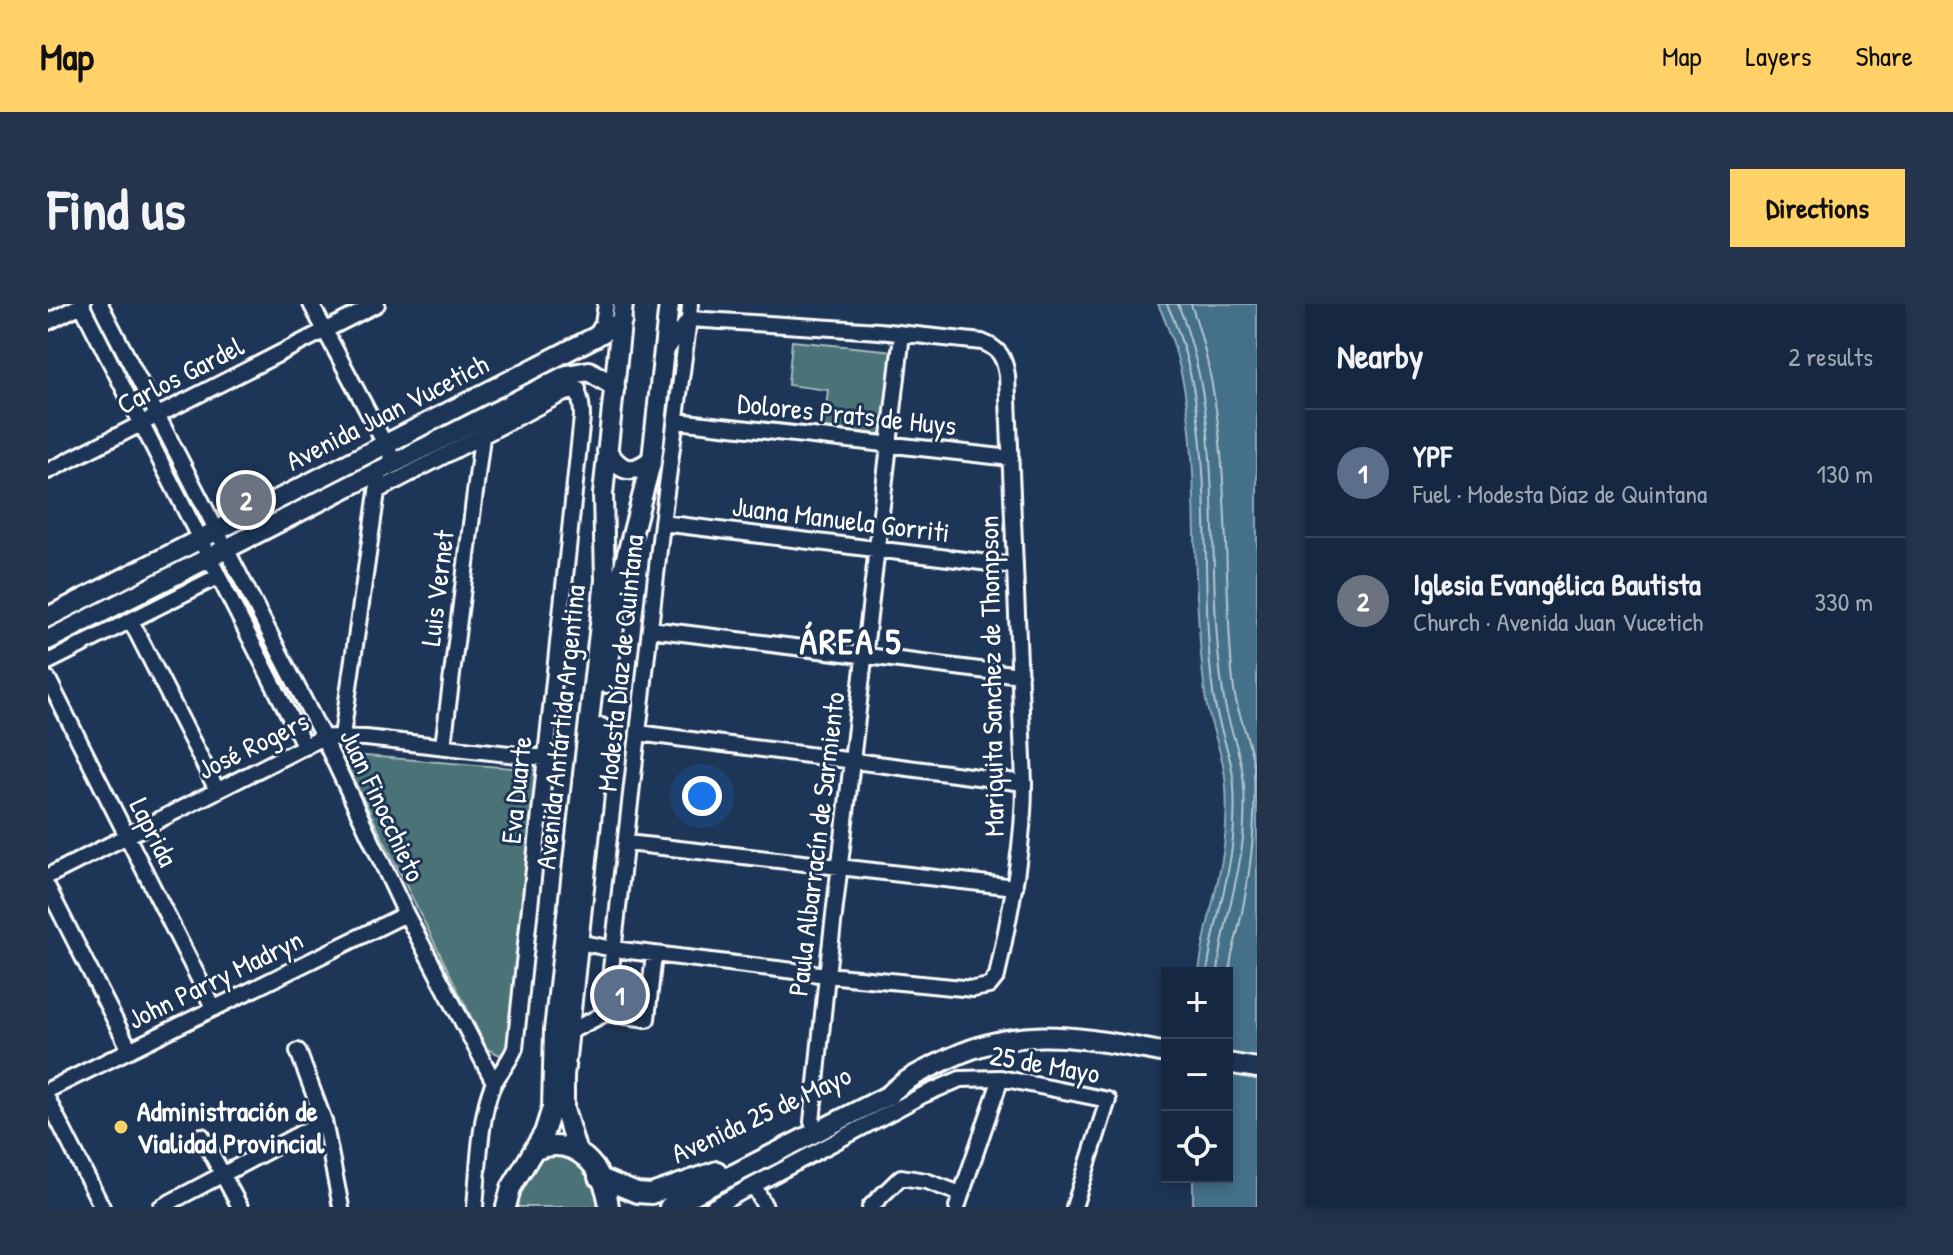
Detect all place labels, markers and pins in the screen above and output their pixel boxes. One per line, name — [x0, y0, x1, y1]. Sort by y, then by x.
pin: 2 — [220, 470, 272, 530]
pin: 1 — [594, 965, 646, 1025]
place label: Administración de Vialidad Provincial — [137, 1092, 325, 1162]
marker: Administración de Vialidad Provincial — [112, 1118, 130, 1136]

